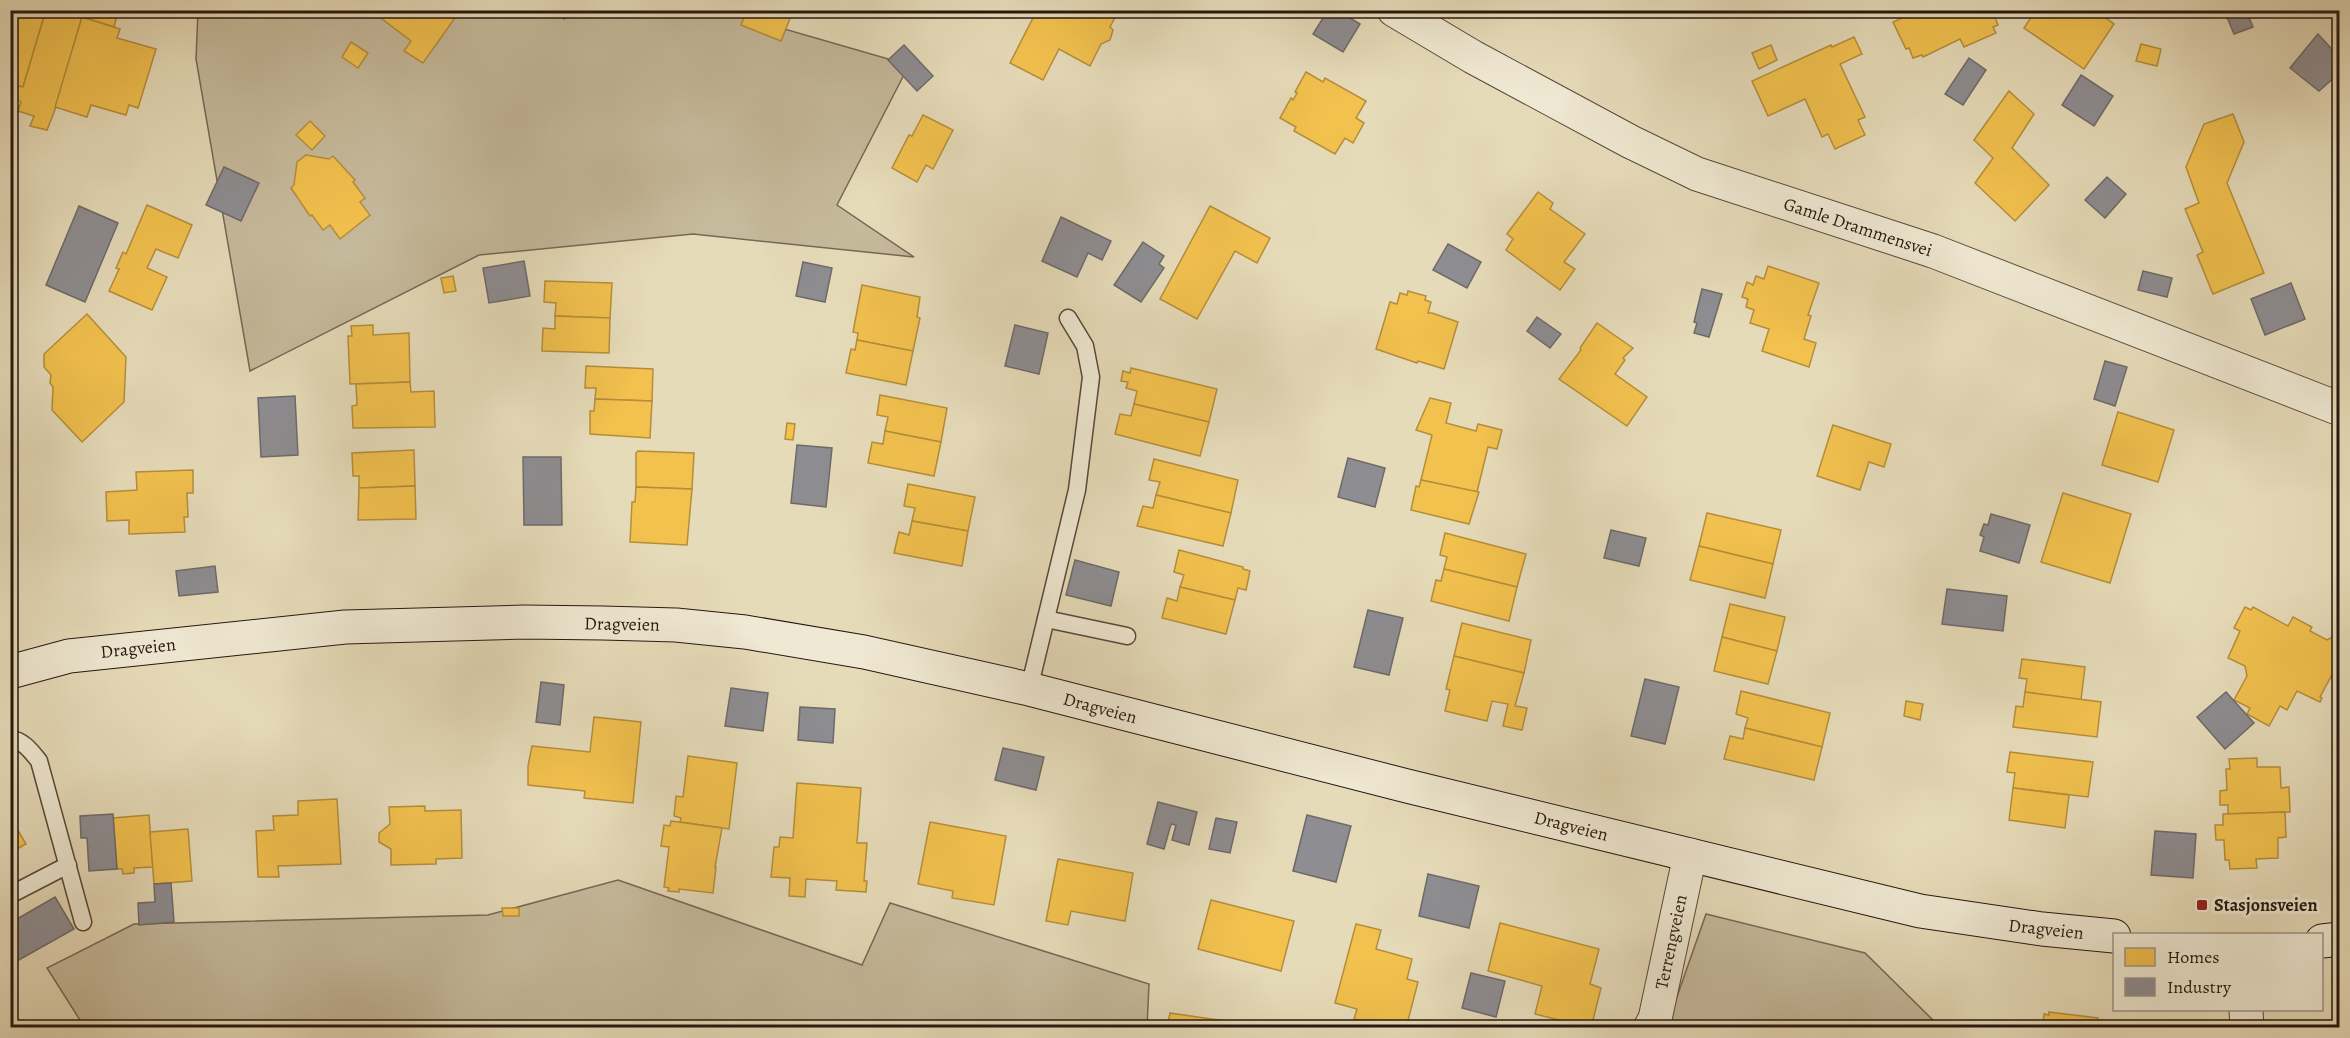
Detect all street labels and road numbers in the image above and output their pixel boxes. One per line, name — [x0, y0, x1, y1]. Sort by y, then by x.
street label: Gamle Drammensvei — [1781, 192, 1935, 262]
street label: Dragveien — [584, 611, 660, 637]
street label: Dragveien — [99, 632, 177, 664]
street label: Dragveien — [1060, 687, 1140, 729]
street label: Dragveien — [1531, 805, 1611, 847]
street label: Terrengveien — [1649, 892, 1693, 992]
street label: Dragveien — [2007, 913, 2085, 945]

